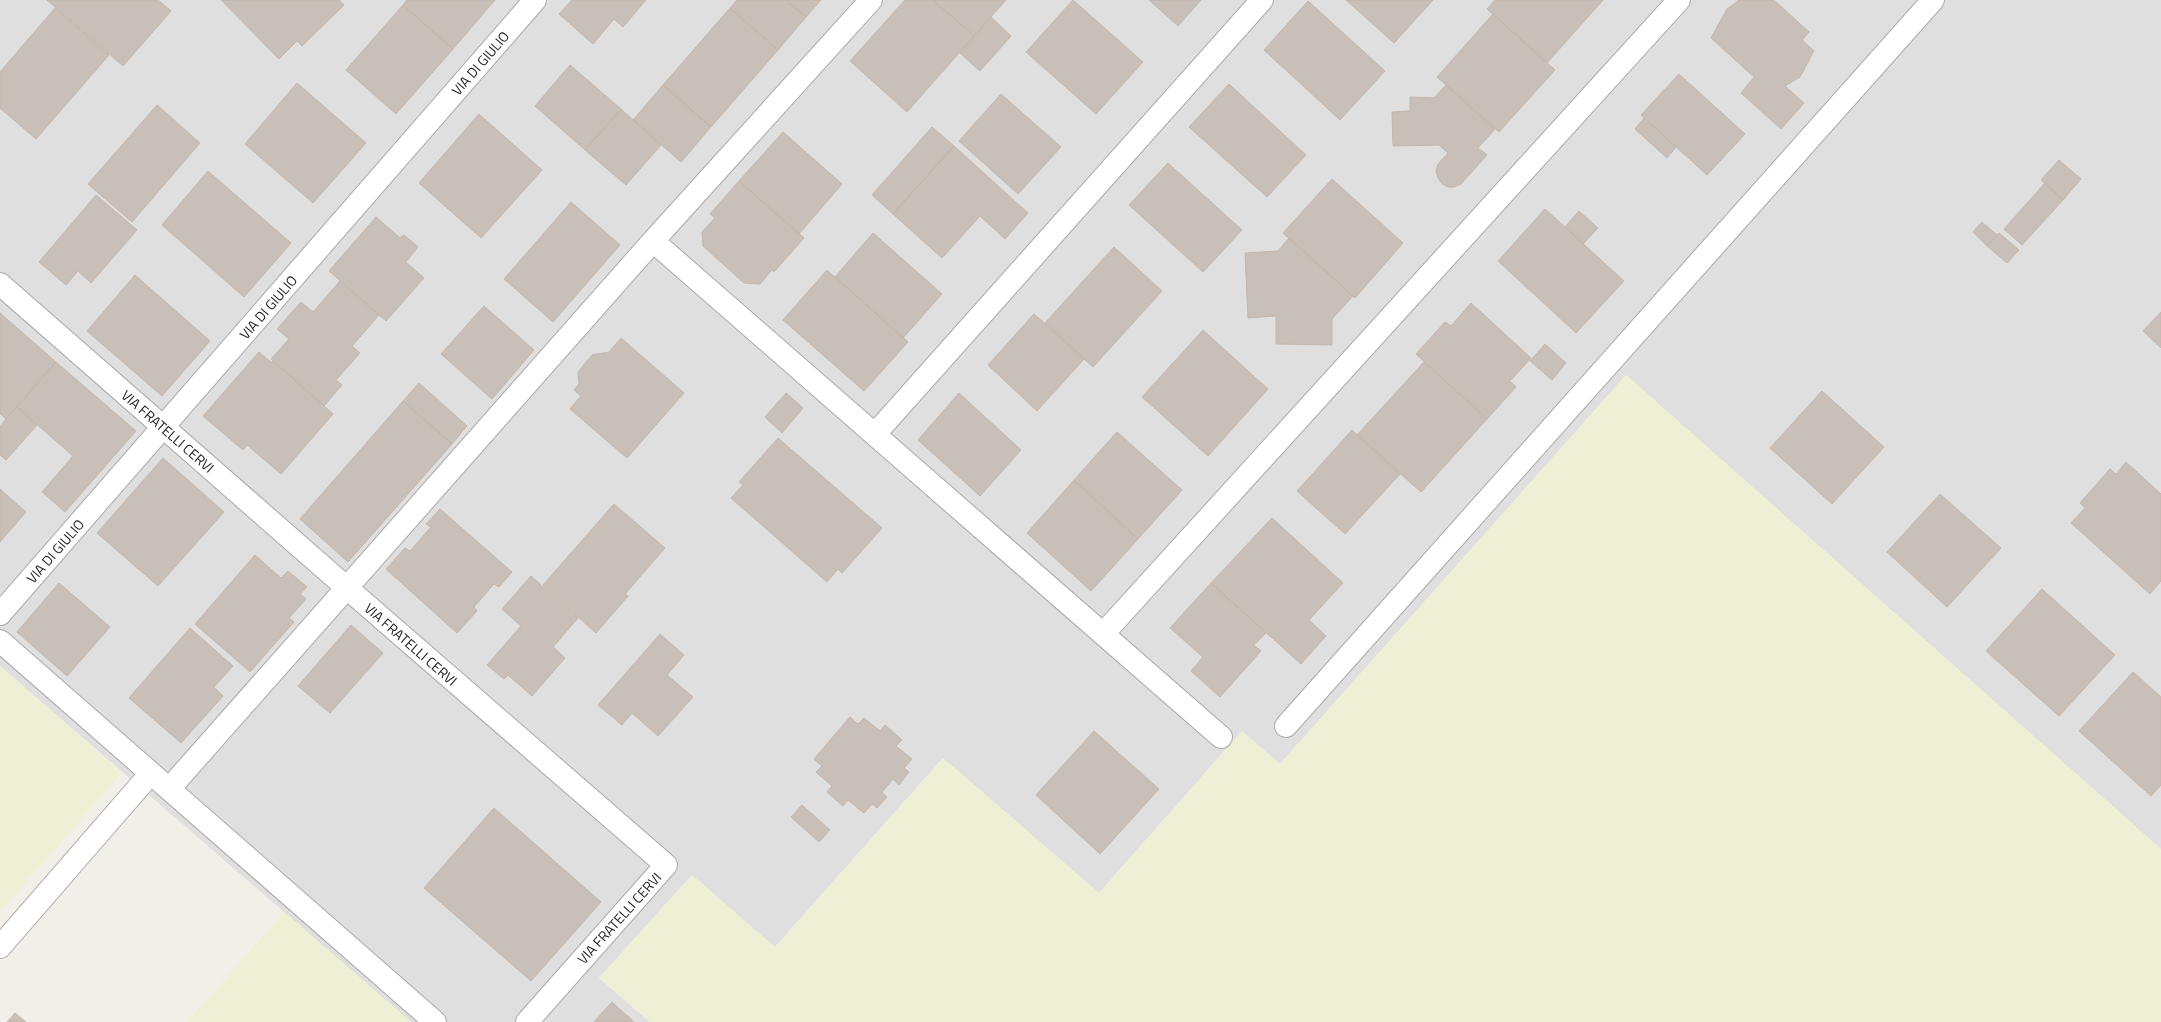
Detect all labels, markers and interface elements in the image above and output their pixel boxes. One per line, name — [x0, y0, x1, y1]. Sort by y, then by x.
street label: VIA DI GIULIO — [446, 26, 514, 100]
street label: VIA DI GIULIO — [234, 270, 302, 344]
street label: VIA FRATELLI CERVI — [117, 385, 219, 477]
street label: VIA DI GIULIO — [21, 514, 89, 588]
street label: VIA FRATELLI CERVI — [360, 598, 462, 690]
street label: VIA FRATELLI CERVI — [572, 867, 666, 969]

